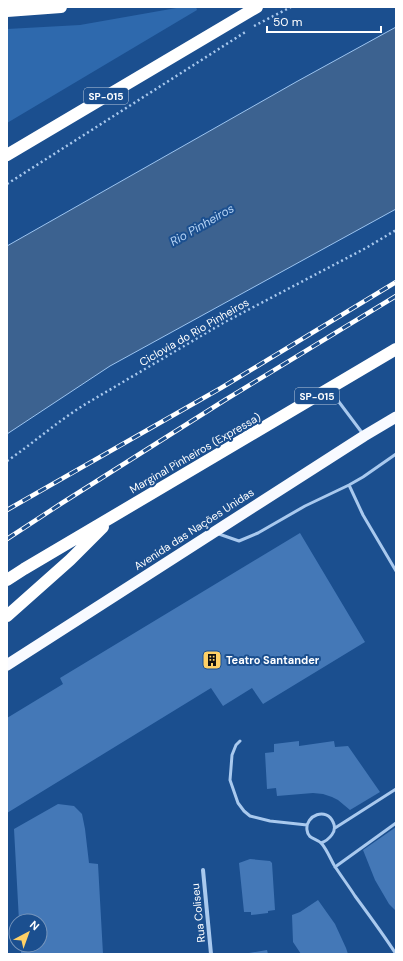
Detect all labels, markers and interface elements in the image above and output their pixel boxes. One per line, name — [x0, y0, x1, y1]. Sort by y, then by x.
scale bar — [267, 8, 381, 34]
text: 50 m — [273, 14, 302, 30]
road number: SP-015 — [84, 88, 128, 104]
water label: Rio Pinheiros — [167, 200, 237, 250]
street label: Ciclovia do Rio Pinheiros — [137, 295, 251, 369]
road number: SP-015 — [295, 388, 339, 404]
street label: Marginal Pinheiros (Expressa) — [127, 410, 263, 496]
street label: Avenida das Nações Unidas — [131, 485, 257, 573]
building icon: Teatro Santander — [201, 649, 223, 671]
place label: Teatro Santander — [226, 653, 320, 667]
street label: Rua Coliseu — [188, 883, 208, 943]
north arrow — [8, 913, 48, 953]
text: N — [27, 918, 42, 933]

